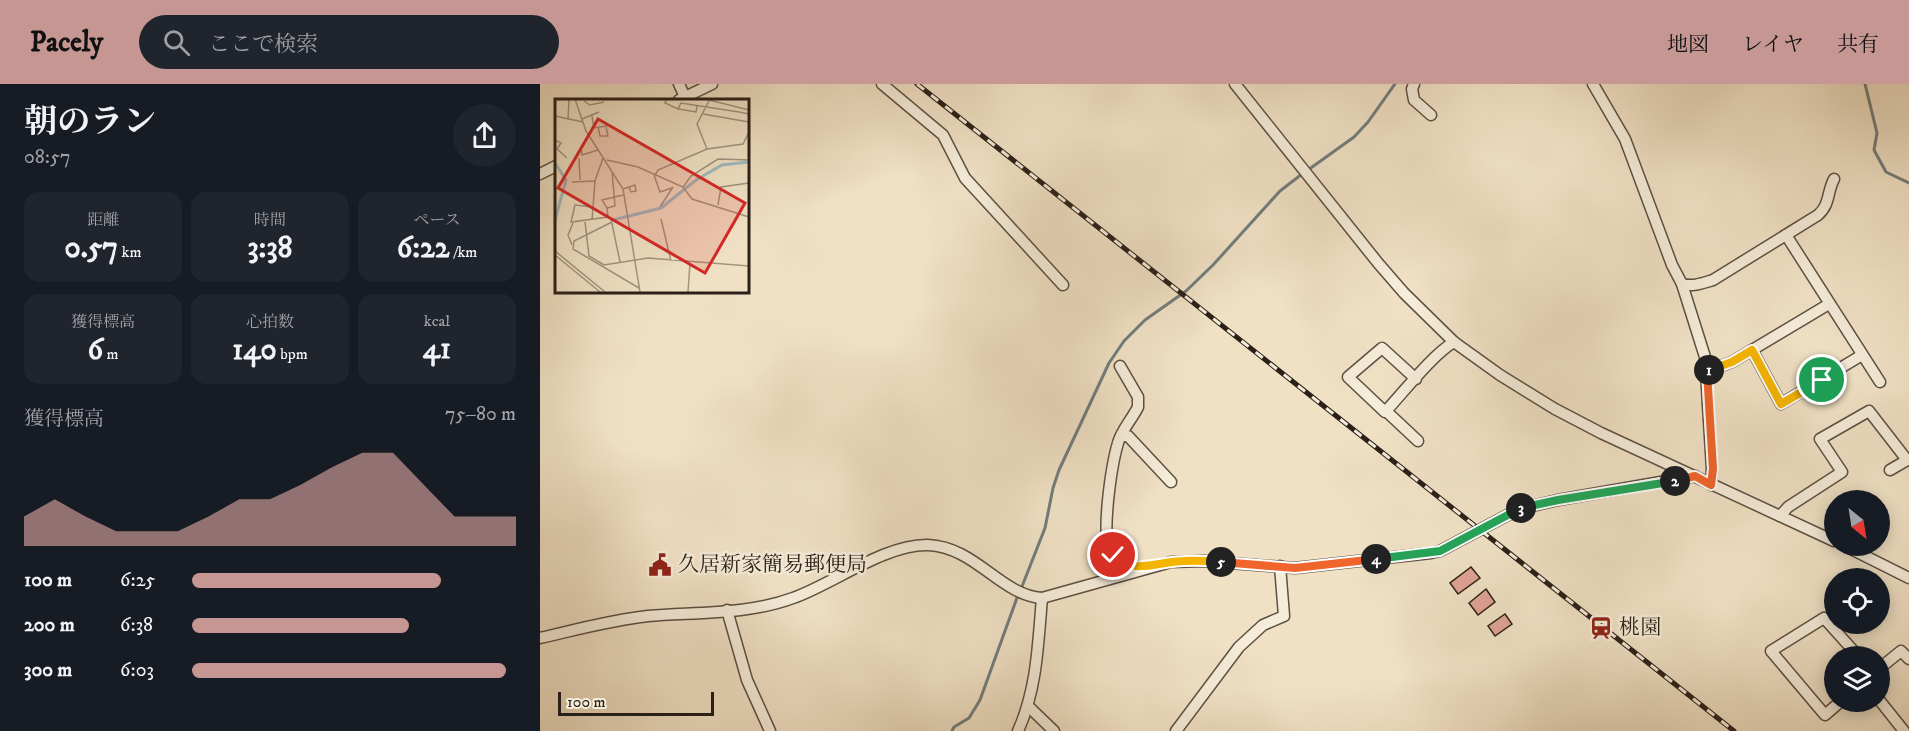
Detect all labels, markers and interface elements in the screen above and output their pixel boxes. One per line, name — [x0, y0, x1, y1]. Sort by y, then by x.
search box — [139, 15, 559, 69]
text: Pacely — [30, 25, 103, 60]
icon: search — [160, 26, 193, 59]
text: ここで検索 — [208, 31, 318, 58]
text: 地図 — [1667, 32, 1709, 58]
text: レイヤ — [1742, 32, 1804, 58]
text: 共有 — [1837, 32, 1879, 58]
inset map — [555, 99, 748, 292]
text: 朝のラン — [24, 102, 156, 143]
button: share — [453, 104, 516, 167]
text: 08:57 — [24, 145, 70, 170]
text: 距離 — [87, 210, 119, 230]
text: 時間 — [254, 210, 286, 230]
text: ペース — [413, 210, 461, 230]
text: 0.57 — [64, 230, 118, 267]
text: 3:38 — [247, 230, 293, 267]
text: 6:22 — [397, 230, 450, 267]
text: km — [118, 242, 142, 262]
text: /km — [450, 242, 477, 262]
text: kcal — [424, 311, 450, 331]
text: 獲得標高 — [71, 312, 135, 332]
text: 心拍数 — [246, 312, 294, 332]
text: 41 — [423, 331, 451, 368]
text: 6 — [87, 332, 103, 369]
text: 140 — [232, 332, 277, 369]
text: m — [103, 344, 119, 364]
text: bpm — [277, 344, 308, 364]
pin — [1796, 354, 1847, 405]
pin: 1 — [1694, 355, 1724, 385]
text: 1 — [1706, 360, 1712, 380]
icon: arrive — [1805, 363, 1838, 396]
text: 75–80 m — [445, 402, 516, 427]
text: 獲得標高 — [24, 407, 104, 432]
pin: 2 — [1660, 466, 1690, 496]
text: 2 — [1671, 471, 1679, 491]
north arrow — [1824, 490, 1890, 556]
map controls — [1824, 490, 1890, 712]
pin: 3 — [1506, 493, 1536, 523]
text: 3 — [1518, 498, 1524, 518]
pin — [1087, 529, 1138, 580]
icon: check — [1096, 538, 1129, 571]
pin: 4 — [1361, 544, 1391, 574]
pin: 5 — [1206, 547, 1236, 577]
text: 4 — [1371, 549, 1381, 569]
public building icon: 久居新家簡易郵便局 — [647, 552, 673, 578]
place label: 久居新家簡易郵便局 — [678, 552, 867, 578]
text: 5 — [1217, 552, 1225, 572]
text: 100 m — [24, 568, 72, 593]
text: 6:25 — [120, 568, 155, 593]
button: locate — [1824, 568, 1890, 634]
text: 200 m — [24, 613, 75, 638]
text: 6:38 — [120, 613, 153, 638]
station icon: 桃園 — [1588, 615, 1614, 641]
place label: 桃園 — [1619, 615, 1661, 641]
button: layers — [1824, 646, 1890, 712]
text: 300 m — [24, 658, 72, 683]
text: 6:03 — [120, 658, 154, 683]
scale bar — [558, 689, 714, 716]
text: 100 m — [567, 692, 606, 712]

